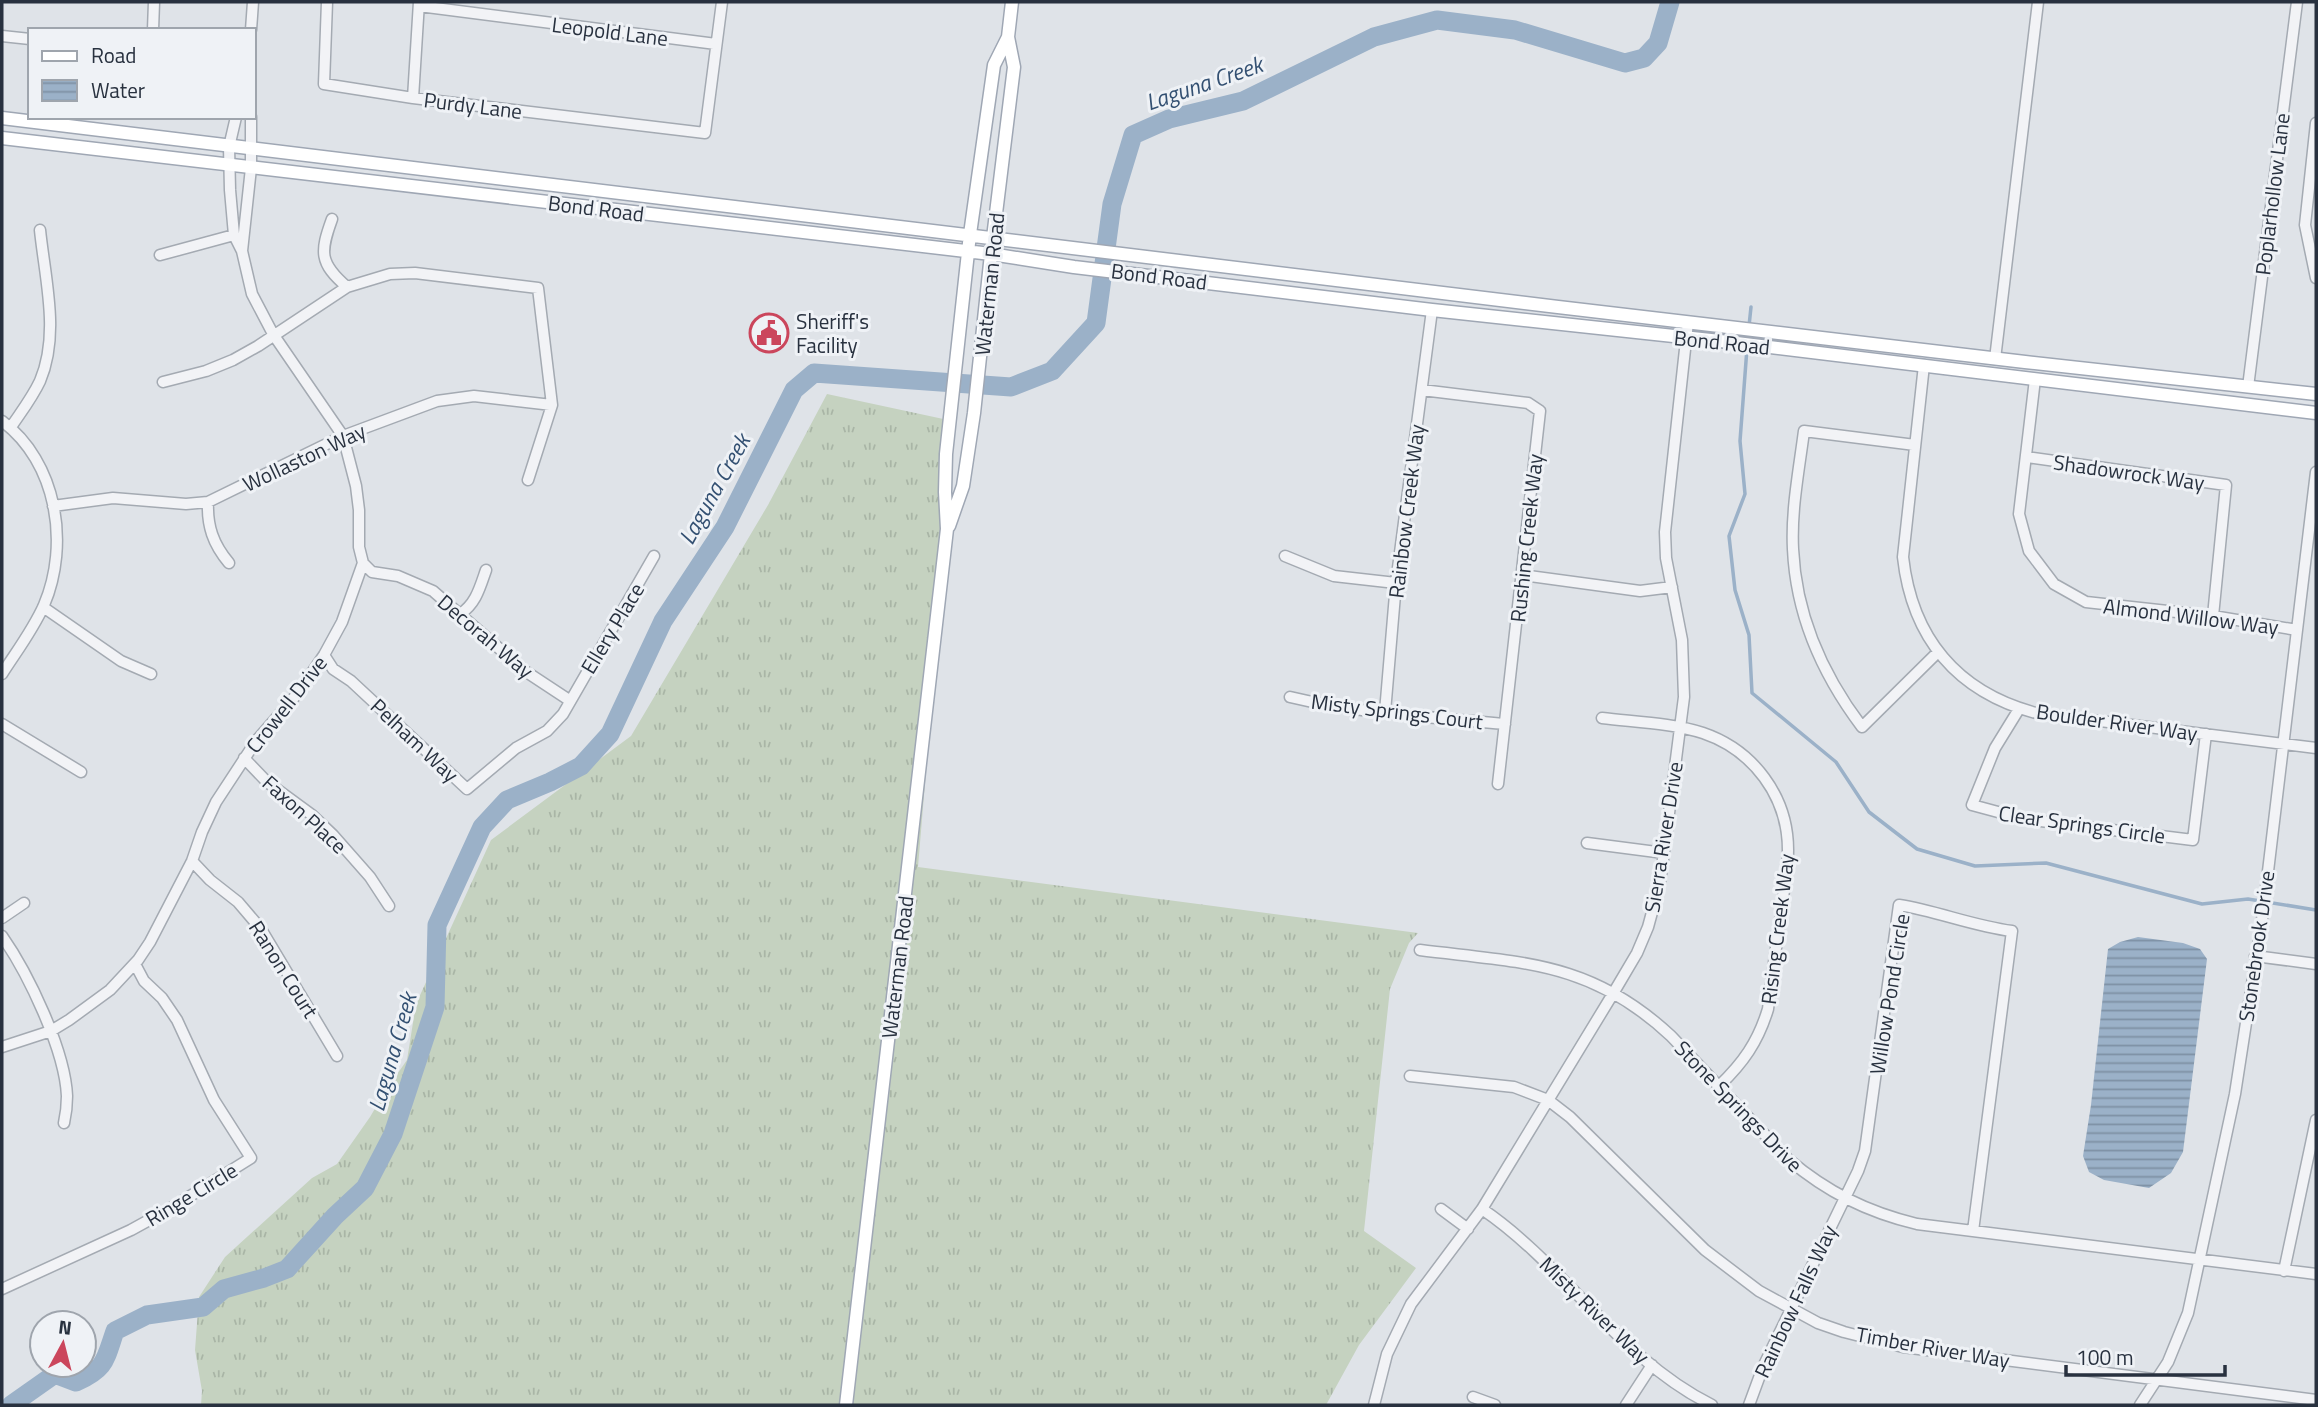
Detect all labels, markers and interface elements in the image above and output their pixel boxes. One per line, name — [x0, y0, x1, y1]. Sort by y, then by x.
street label: Leopold Lane — [550, 8, 670, 54]
legend — [28, 28, 256, 119]
text: Road — [91, 39, 136, 71]
water label: Laguna Creek — [1141, 46, 1270, 119]
text: Water — [91, 74, 145, 106]
street label: Purdy Lane — [422, 83, 524, 127]
street label: Poplarhollow Lane — [2246, 111, 2298, 277]
street label: Bond Road — [546, 186, 646, 230]
street label: Waterman Road — [966, 211, 1012, 357]
street label: Bond Road — [1109, 254, 1209, 298]
place label: Sheriff's Facility — [796, 305, 869, 361]
public building icon: Sheriff's Facility — [748, 312, 790, 354]
street label: Bond Road — [1672, 321, 1772, 363]
street label: Wollaston Way — [237, 415, 371, 499]
street label: Rainbow Creek Way — [1379, 422, 1433, 600]
water label: Laguna Creek — [669, 425, 760, 551]
street label: Shadowrock Way — [2051, 446, 2207, 498]
street label: Rushing Creek Way — [1501, 452, 1551, 624]
street label: Ellery Place — [572, 576, 652, 680]
street label: Decorah Way — [431, 586, 541, 686]
street label: Almond Willow Way — [2102, 589, 2280, 643]
street label: Crowell Drive — [238, 648, 334, 760]
street label: Misty Springs Court — [1309, 685, 1485, 737]
street label: Pelham Way — [364, 691, 466, 789]
street label: Boulder River Way — [2034, 695, 2200, 749]
street label: Sierra River Drive — [1635, 759, 1691, 915]
street label: Faxon Place — [255, 767, 355, 861]
street label: Clear Springs Circle — [1997, 796, 2167, 852]
street label: Rising Creek Way — [1752, 852, 1802, 1006]
street label: Stonebrook Drive — [2230, 868, 2282, 1024]
street label: Waterman Road — [872, 894, 922, 1040]
street label: Willow Pond Circle — [1860, 911, 1918, 1077]
street label: Ranon Court — [241, 914, 327, 1025]
water label: Laguna Creek — [358, 986, 426, 1115]
street label: Stone Springs Drive — [1667, 1033, 1811, 1179]
street label: Ringe Circle — [139, 1154, 243, 1234]
street label: Rainbow Falls Way — [1745, 1219, 1845, 1383]
street label: Misty River Way — [1532, 1249, 1658, 1371]
north arrow — [28, 1309, 98, 1379]
text: N — [57, 1311, 73, 1342]
street label: Timber River Way — [1854, 1318, 2012, 1376]
scale bar — [2066, 1334, 2225, 1378]
text: 100 m — [2076, 1341, 2133, 1373]

